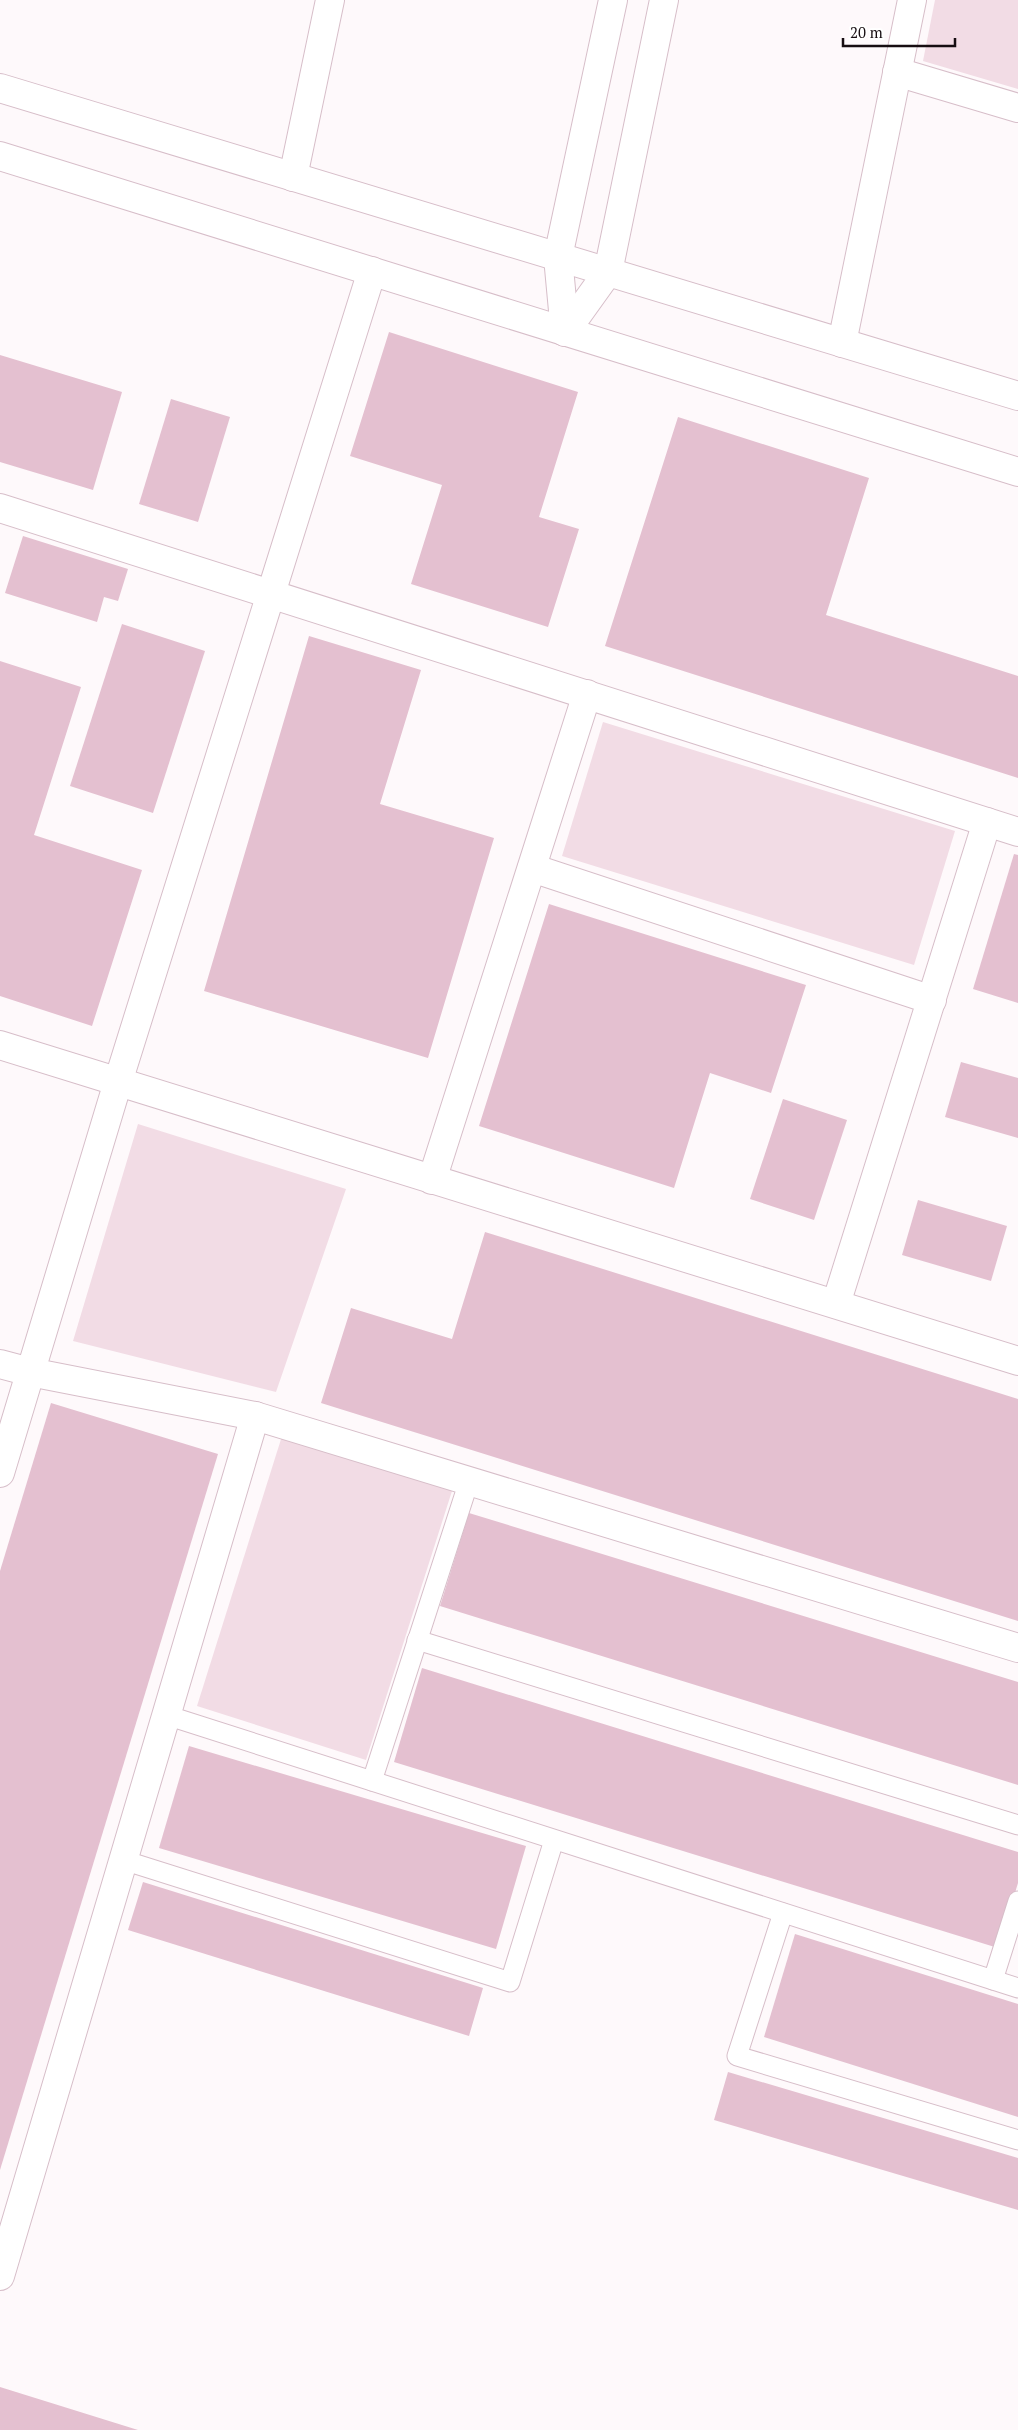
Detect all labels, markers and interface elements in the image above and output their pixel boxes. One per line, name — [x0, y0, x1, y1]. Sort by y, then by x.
scale bar — [843, 15, 956, 47]
text: 20 m — [850, 22, 883, 42]

